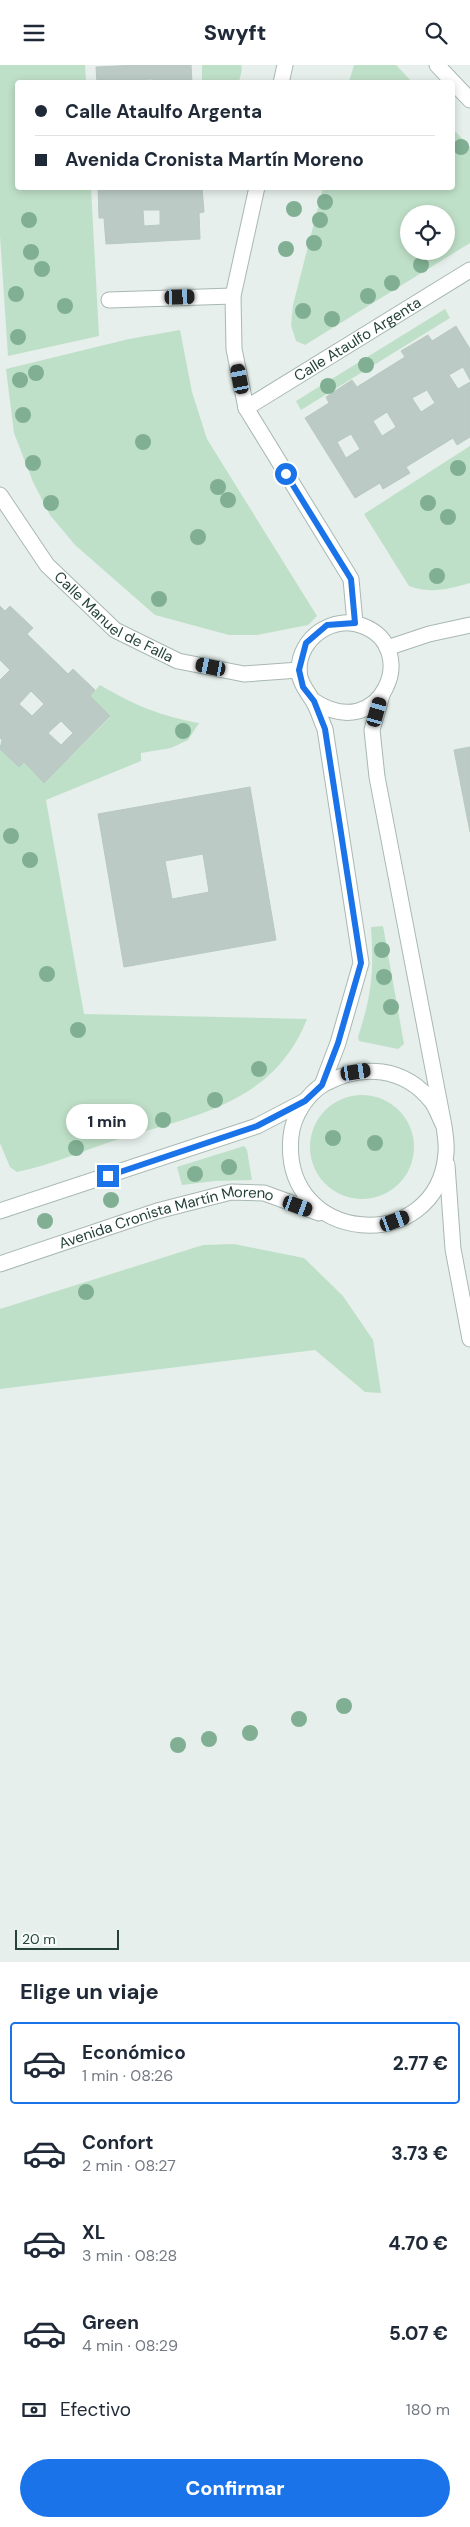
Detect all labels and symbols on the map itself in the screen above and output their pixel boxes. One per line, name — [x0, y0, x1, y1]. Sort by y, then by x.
car — [164, 289, 195, 305]
street label: Calle Ataulfo Argenta — [290, 293, 425, 386]
car — [229, 363, 250, 395]
route start — [275, 463, 297, 485]
street label: Calle Manuel de Falla — [50, 567, 177, 667]
car — [194, 657, 227, 677]
car — [365, 696, 388, 728]
car — [340, 1062, 371, 1082]
callout: 1 min — [67, 1103, 149, 1139]
route end — [97, 1165, 119, 1187]
street label: Avenida Cronista Martín Moreno — [56, 1182, 277, 1253]
car — [281, 1194, 314, 1218]
car — [378, 1209, 411, 1233]
scale bar — [15, 1927, 119, 1950]

